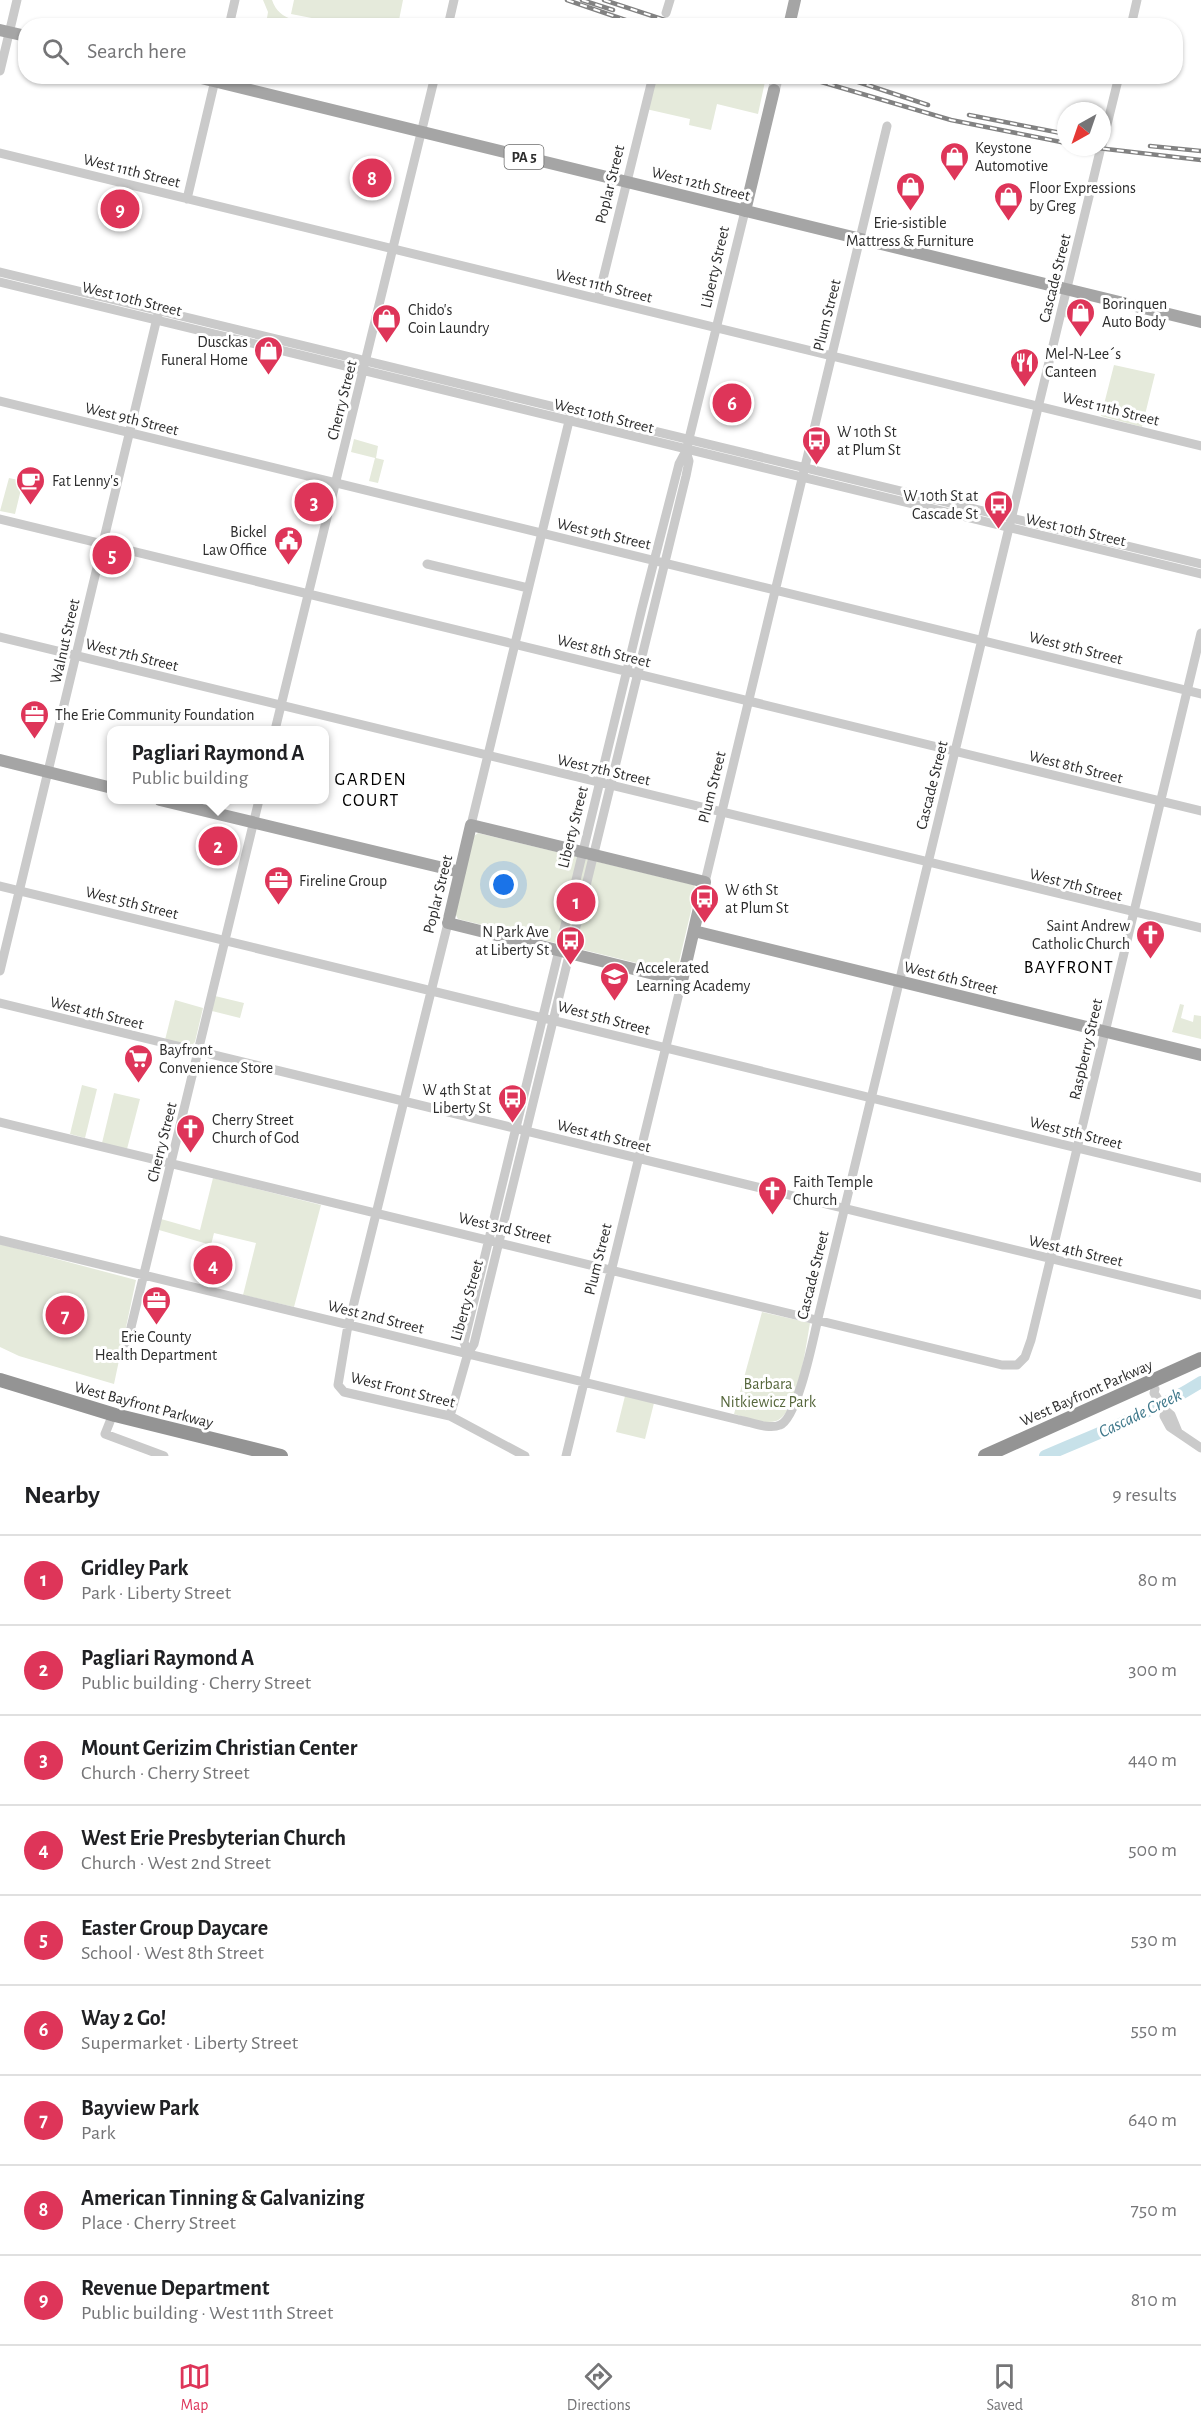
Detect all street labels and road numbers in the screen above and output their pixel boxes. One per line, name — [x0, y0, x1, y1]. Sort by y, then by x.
street label: Poplar Street — [592, 143, 627, 225]
road number: PA 5 — [504, 145, 544, 169]
street label: West 11th Street — [82, 151, 182, 191]
street label: West 12th Street — [650, 164, 752, 204]
street label: Liberty Street — [698, 225, 733, 310]
street label: Cascade Street — [1036, 232, 1074, 324]
street label: West 11th Street — [554, 266, 654, 306]
street label: Plum Street — [810, 278, 844, 353]
street label: West 10th Street — [80, 279, 183, 319]
street label: Cherry Street — [324, 359, 361, 442]
street label: West 11th Street — [1061, 389, 1161, 429]
street label: West 10th Street — [552, 396, 655, 436]
street label: West 9th Street — [83, 400, 180, 438]
street label: West 10th Street — [1024, 511, 1127, 549]
street label: West 9th Street — [555, 515, 652, 553]
street label: Walnut Street — [47, 597, 83, 685]
street label: West 9th Street — [1027, 629, 1124, 667]
street label: West 8th Street — [555, 632, 652, 670]
street label: West 7th Street — [84, 636, 180, 674]
street label: Cascade Street — [913, 739, 951, 831]
street label: West 8th Street — [1027, 748, 1124, 786]
street label: Plum Street — [695, 750, 729, 825]
street label: West 7th Street — [556, 751, 652, 788]
street label: Liberty Street — [555, 785, 592, 870]
street label: Poplar Street — [420, 853, 455, 935]
street label: West 7th Street — [1028, 866, 1124, 904]
street label: West 5th Street — [84, 884, 180, 922]
street label: West 6th Street — [902, 959, 999, 997]
street label: West 4th Street — [48, 994, 145, 1032]
street label: Raspberry Street — [1067, 997, 1106, 1102]
street label: West 5th Street — [556, 998, 652, 1038]
street label: Cherry Street — [144, 1101, 181, 1184]
street label: West 5th Street — [1028, 1114, 1124, 1152]
street label: West 4th Street — [555, 1117, 652, 1155]
street label: West 3rd Street — [457, 1209, 553, 1246]
street label: Plum Street — [581, 1222, 615, 1297]
street label: Cascade Street — [794, 1229, 832, 1321]
street label: West 4th Street — [1027, 1232, 1124, 1270]
street label: Liberty Street — [448, 1258, 487, 1343]
street label: West 2nd Street — [326, 1297, 426, 1337]
street label: West Bayfront Parkway — [1018, 1356, 1156, 1430]
street label: West Front Street — [349, 1369, 457, 1411]
street label: West Bayfront Parkway — [72, 1379, 215, 1432]

